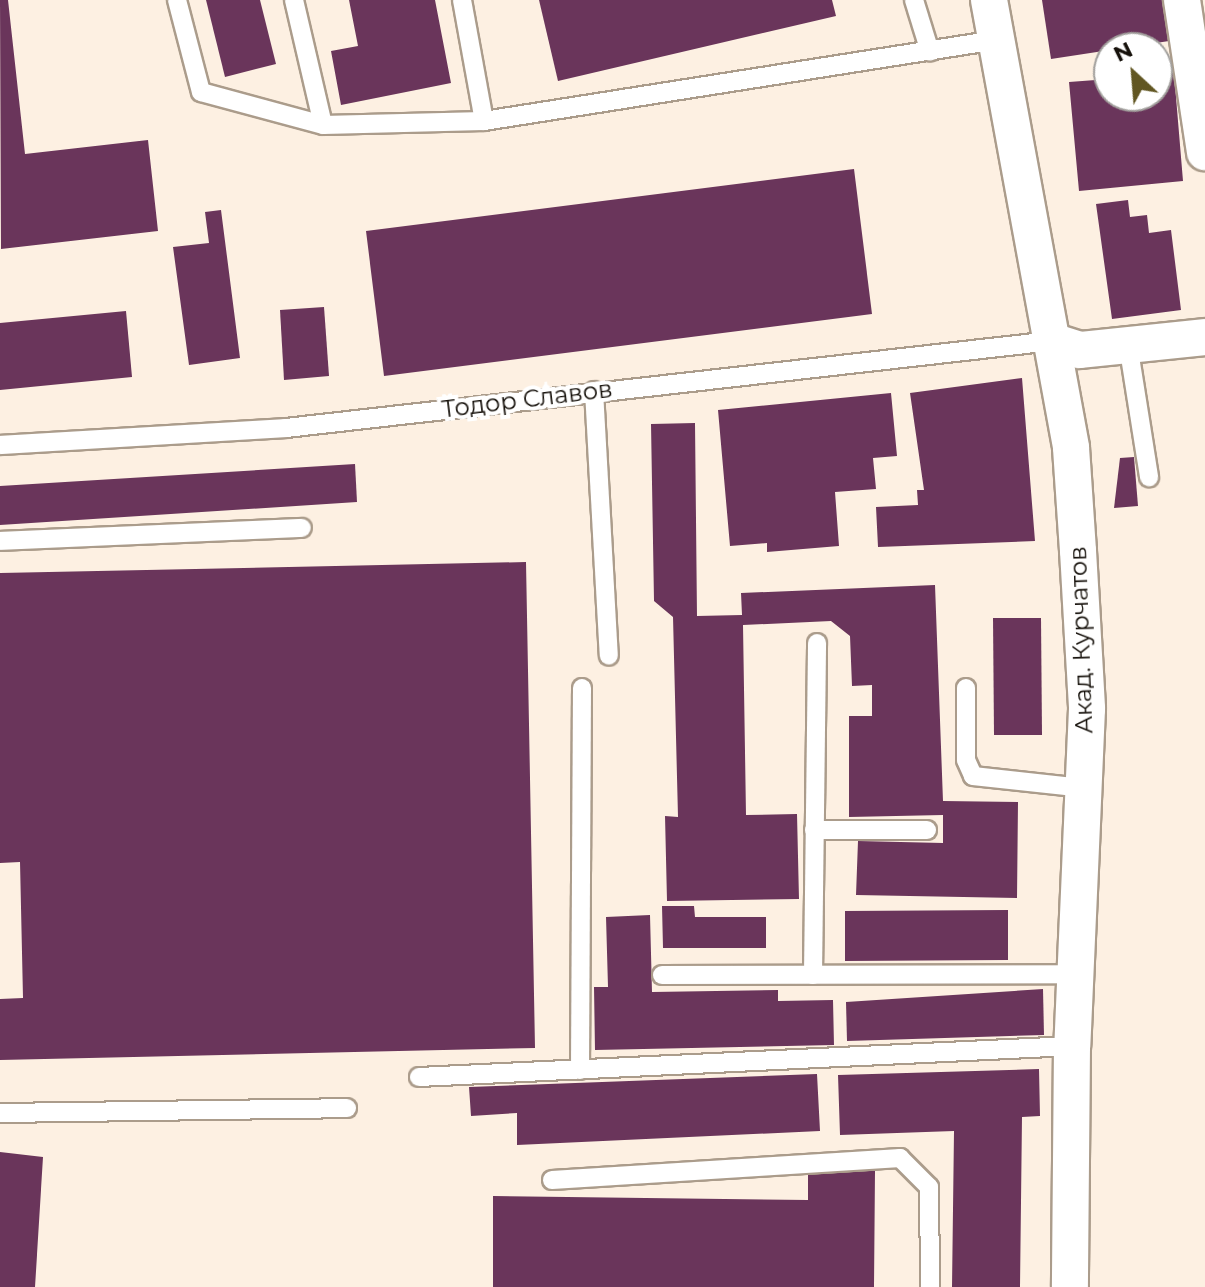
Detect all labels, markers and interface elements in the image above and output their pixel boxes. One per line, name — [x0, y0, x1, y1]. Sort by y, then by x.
north arrow — [1093, 32, 1173, 112]
text: N — [1109, 36, 1137, 68]
street label: Тодор Славов — [440, 374, 614, 424]
street label: Акад. Курчатов — [1063, 546, 1099, 734]

